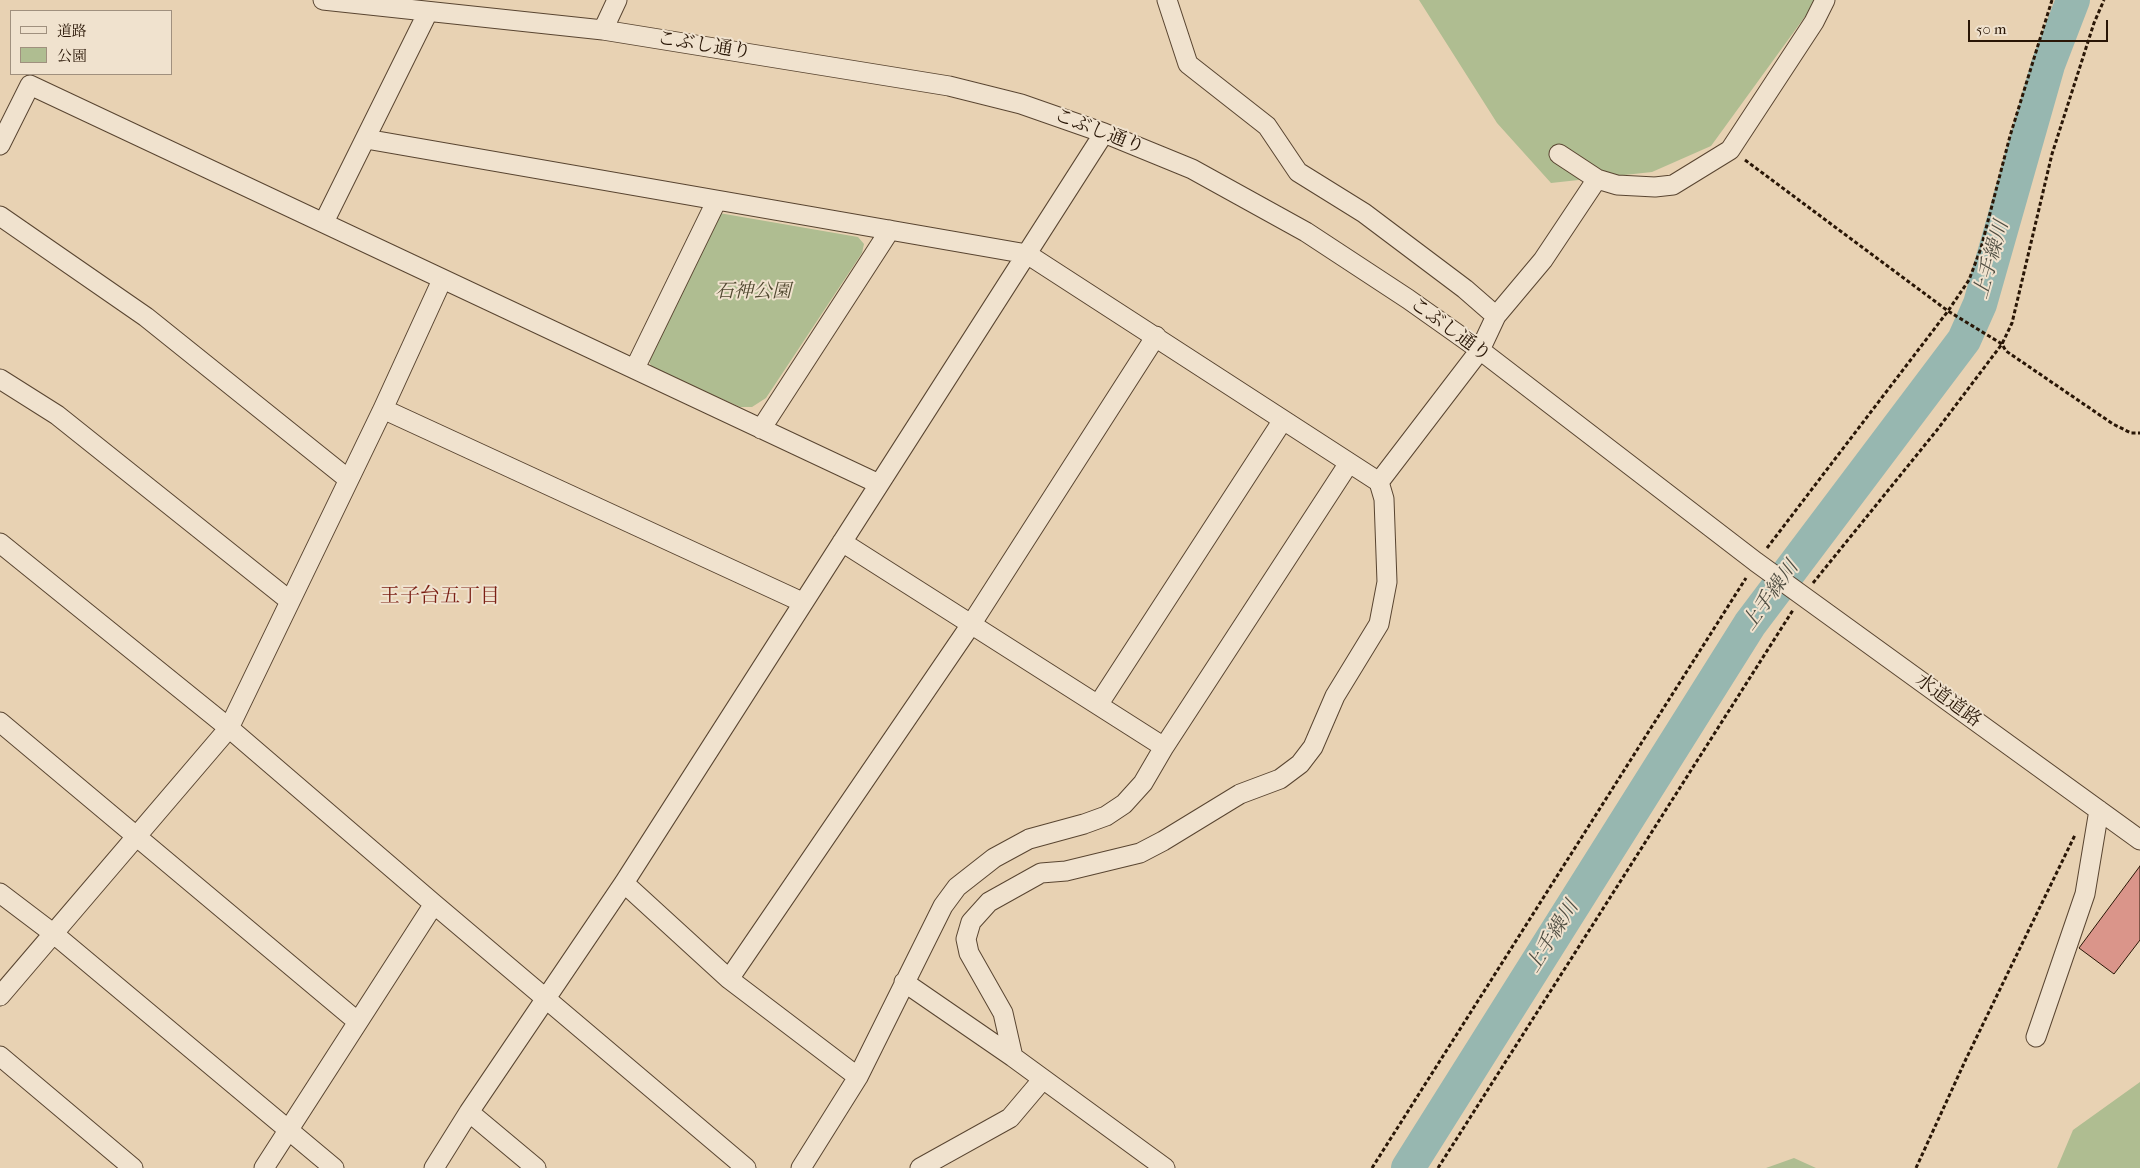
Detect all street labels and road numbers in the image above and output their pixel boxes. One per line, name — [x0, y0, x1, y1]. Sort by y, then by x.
street label: こぶし通り — [655, 27, 753, 65]
street label: こぶし通り — [1051, 104, 1147, 160]
street label: こぶし通り — [1405, 293, 1495, 367]
street label: 水道道路 — [1911, 669, 1985, 733]

